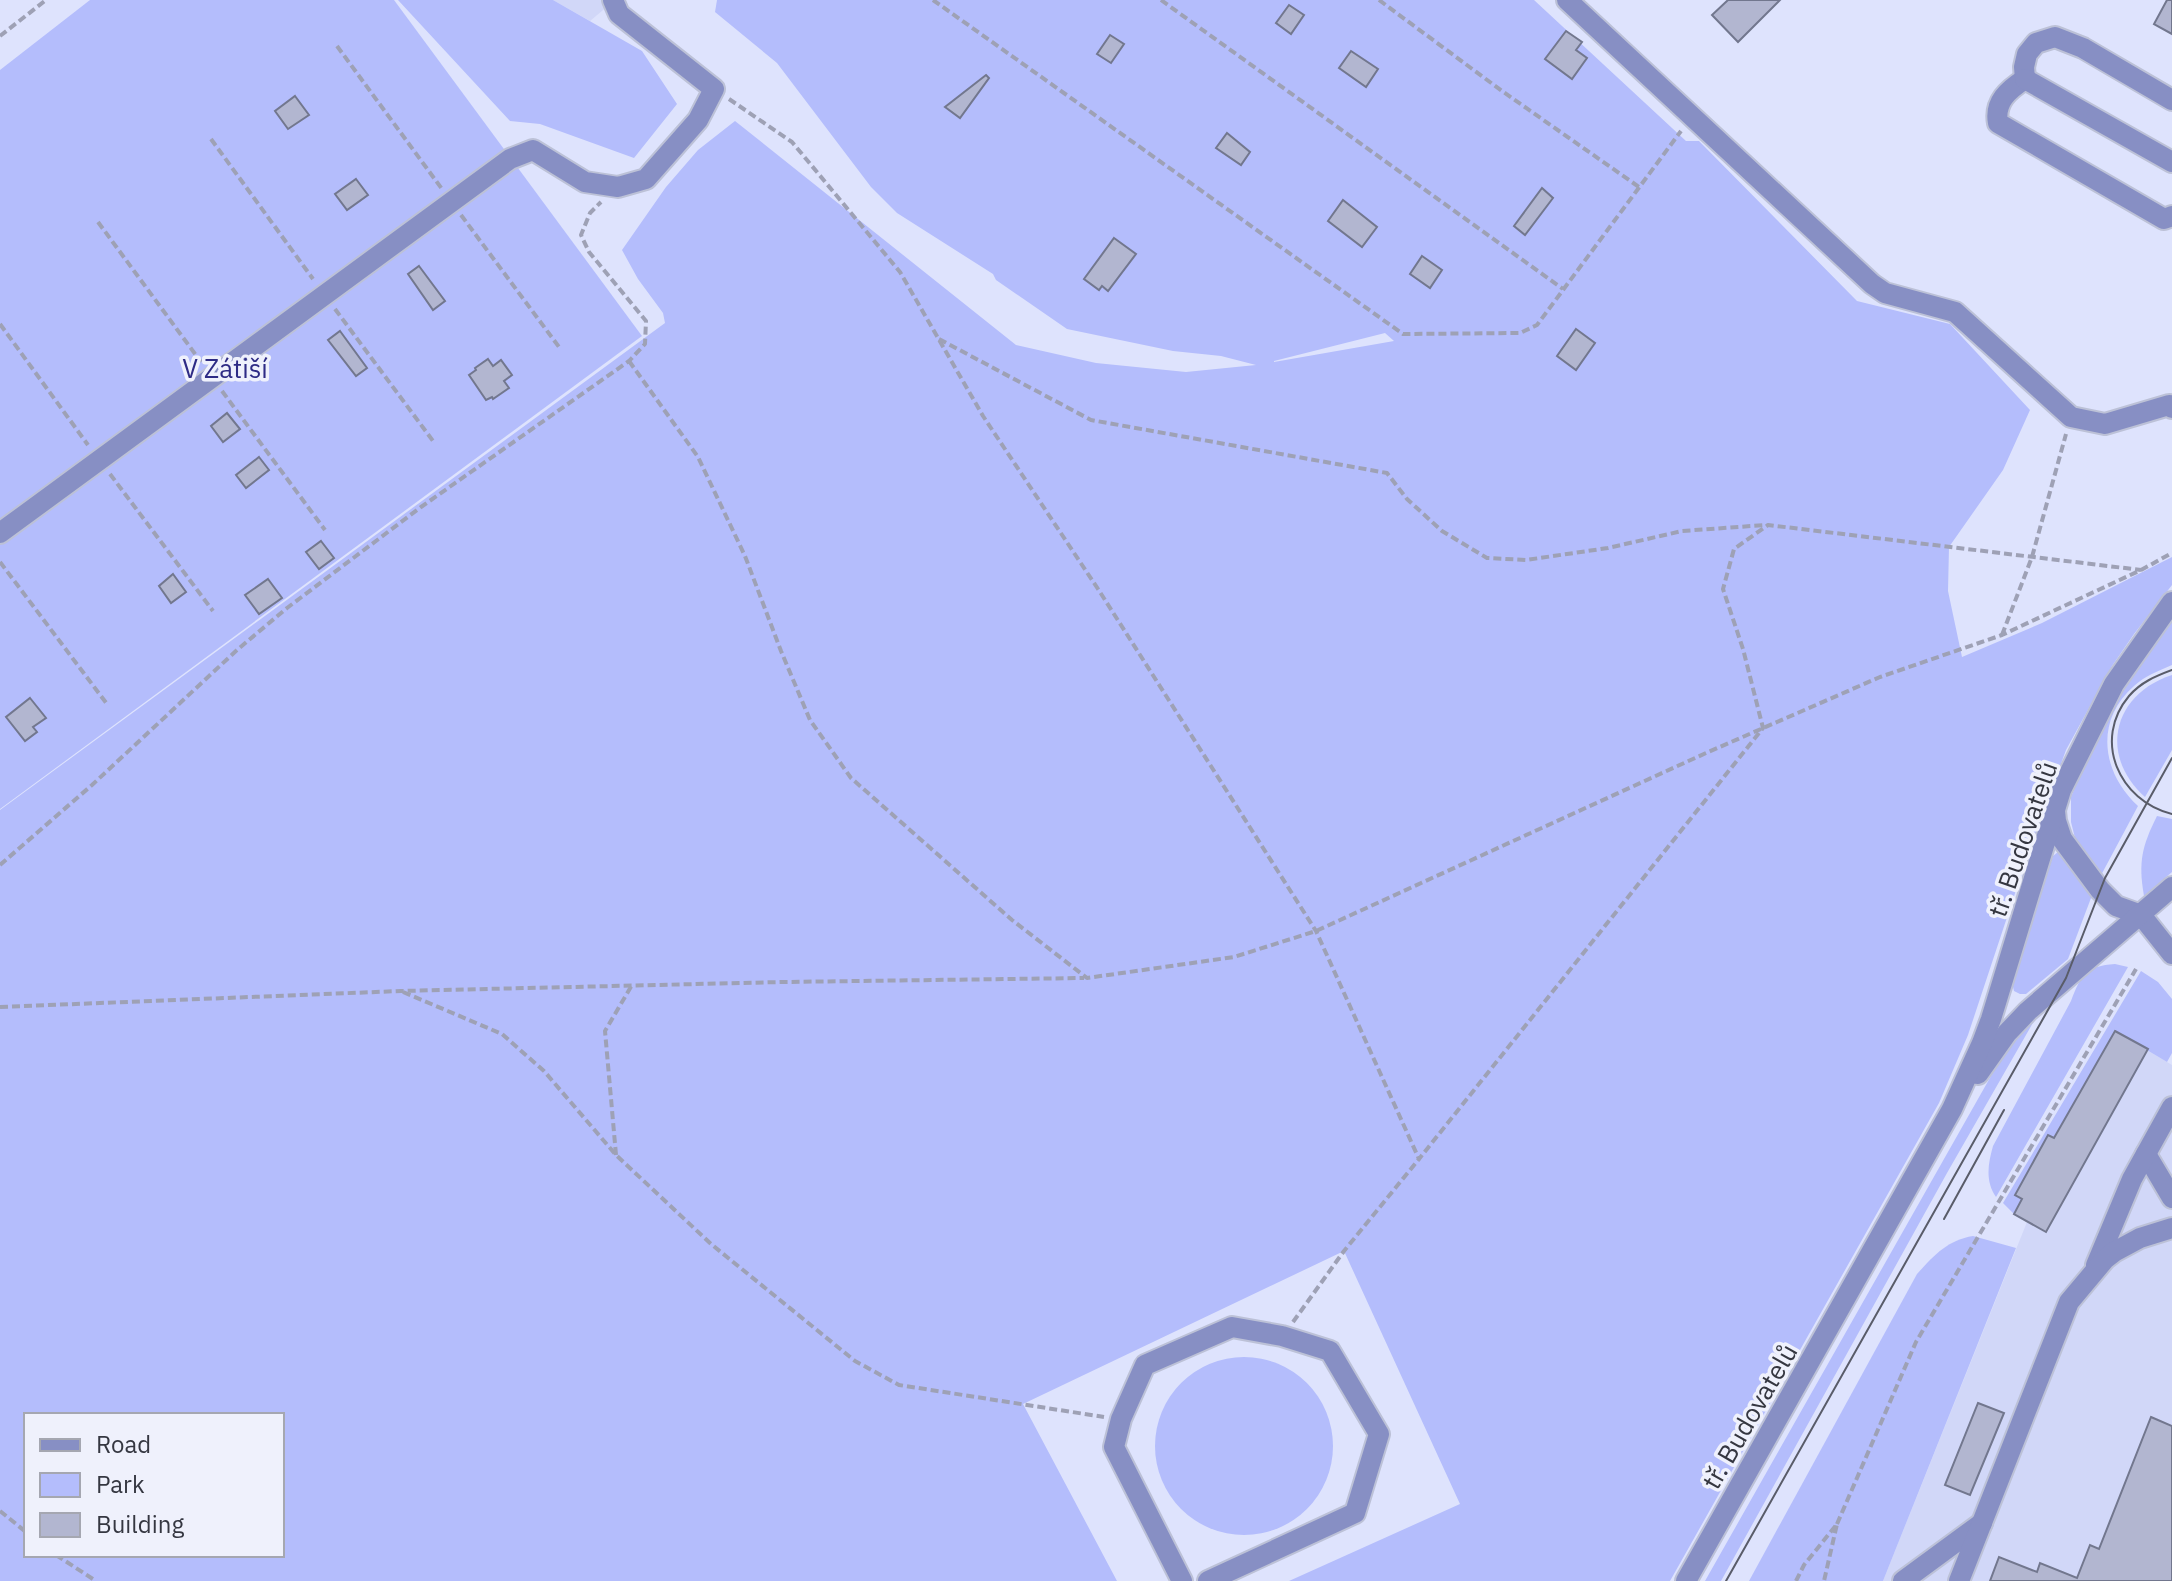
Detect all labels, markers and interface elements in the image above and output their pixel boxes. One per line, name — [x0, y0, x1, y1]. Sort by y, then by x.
park label: V Zátiší — [182, 351, 268, 385]
street label: tř. Budovatelů — [1979, 757, 2065, 921]
street label: tř. Budovatelů — [1694, 1337, 1804, 1495]
legend — [24, 1413, 284, 1557]
text: Road — [96, 1428, 151, 1460]
text: Park — [96, 1468, 145, 1500]
text: Building — [96, 1508, 184, 1540]

